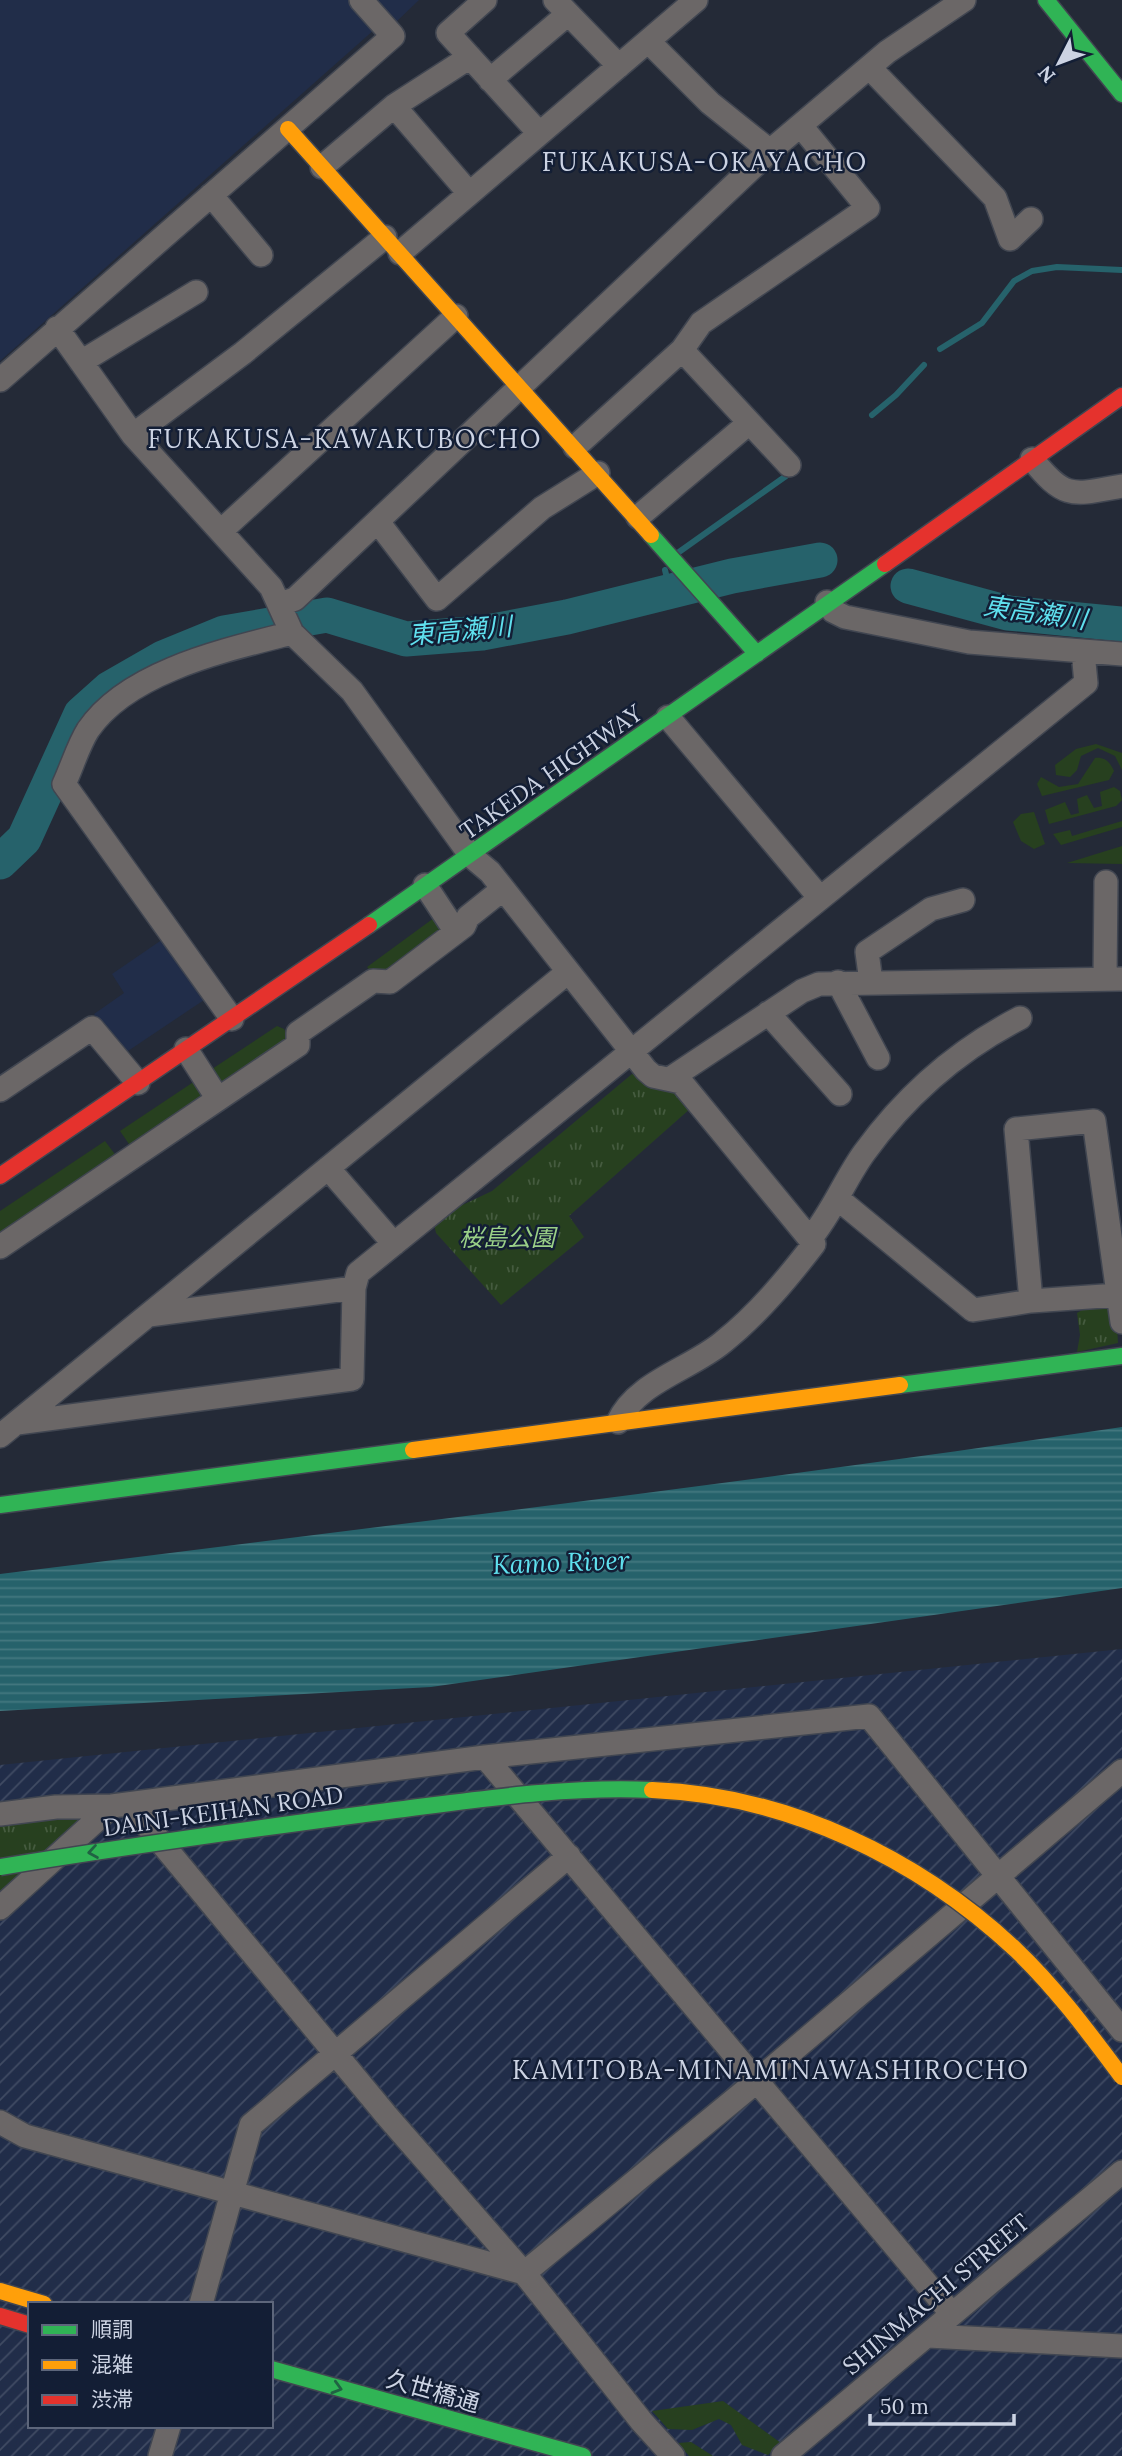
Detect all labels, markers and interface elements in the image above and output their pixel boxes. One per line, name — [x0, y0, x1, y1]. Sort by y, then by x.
north arrow — [1024, 28, 1094, 98]
text: N — [1032, 61, 1060, 88]
district label: FUKAKUSA-OKAYACHO — [542, 145, 868, 178]
district label: FUKAKUSA-KAWAKUBOCHO — [148, 422, 542, 455]
water label: 東高瀬川 — [981, 588, 1092, 636]
water label: 東高瀬川 — [407, 609, 516, 651]
street label: TAKEDA HIGHWAY — [454, 697, 649, 847]
park label: 桜島公園 — [459, 1222, 558, 1253]
water label: Kamo River — [492, 1543, 630, 1581]
street label: DAINI-KEIHAN ROAD — [101, 1779, 345, 1843]
one-way arrow — [87, 1844, 99, 1859]
district label: KAMITOBA-MINAMINAWASHIROCHO — [512, 2053, 1030, 2086]
street label: SHINMACHI STREET — [836, 2207, 1036, 2381]
legend — [28, 2302, 273, 2428]
text: 順調 — [91, 2316, 133, 2343]
text: 混雑 — [91, 2351, 133, 2378]
street label: 久世橋通 — [383, 2363, 483, 2419]
one-way arrow — [331, 2379, 343, 2394]
scale bar — [870, 2382, 1014, 2426]
text: 渋滞 — [91, 2386, 133, 2413]
text: 50 m — [880, 2393, 929, 2420]

